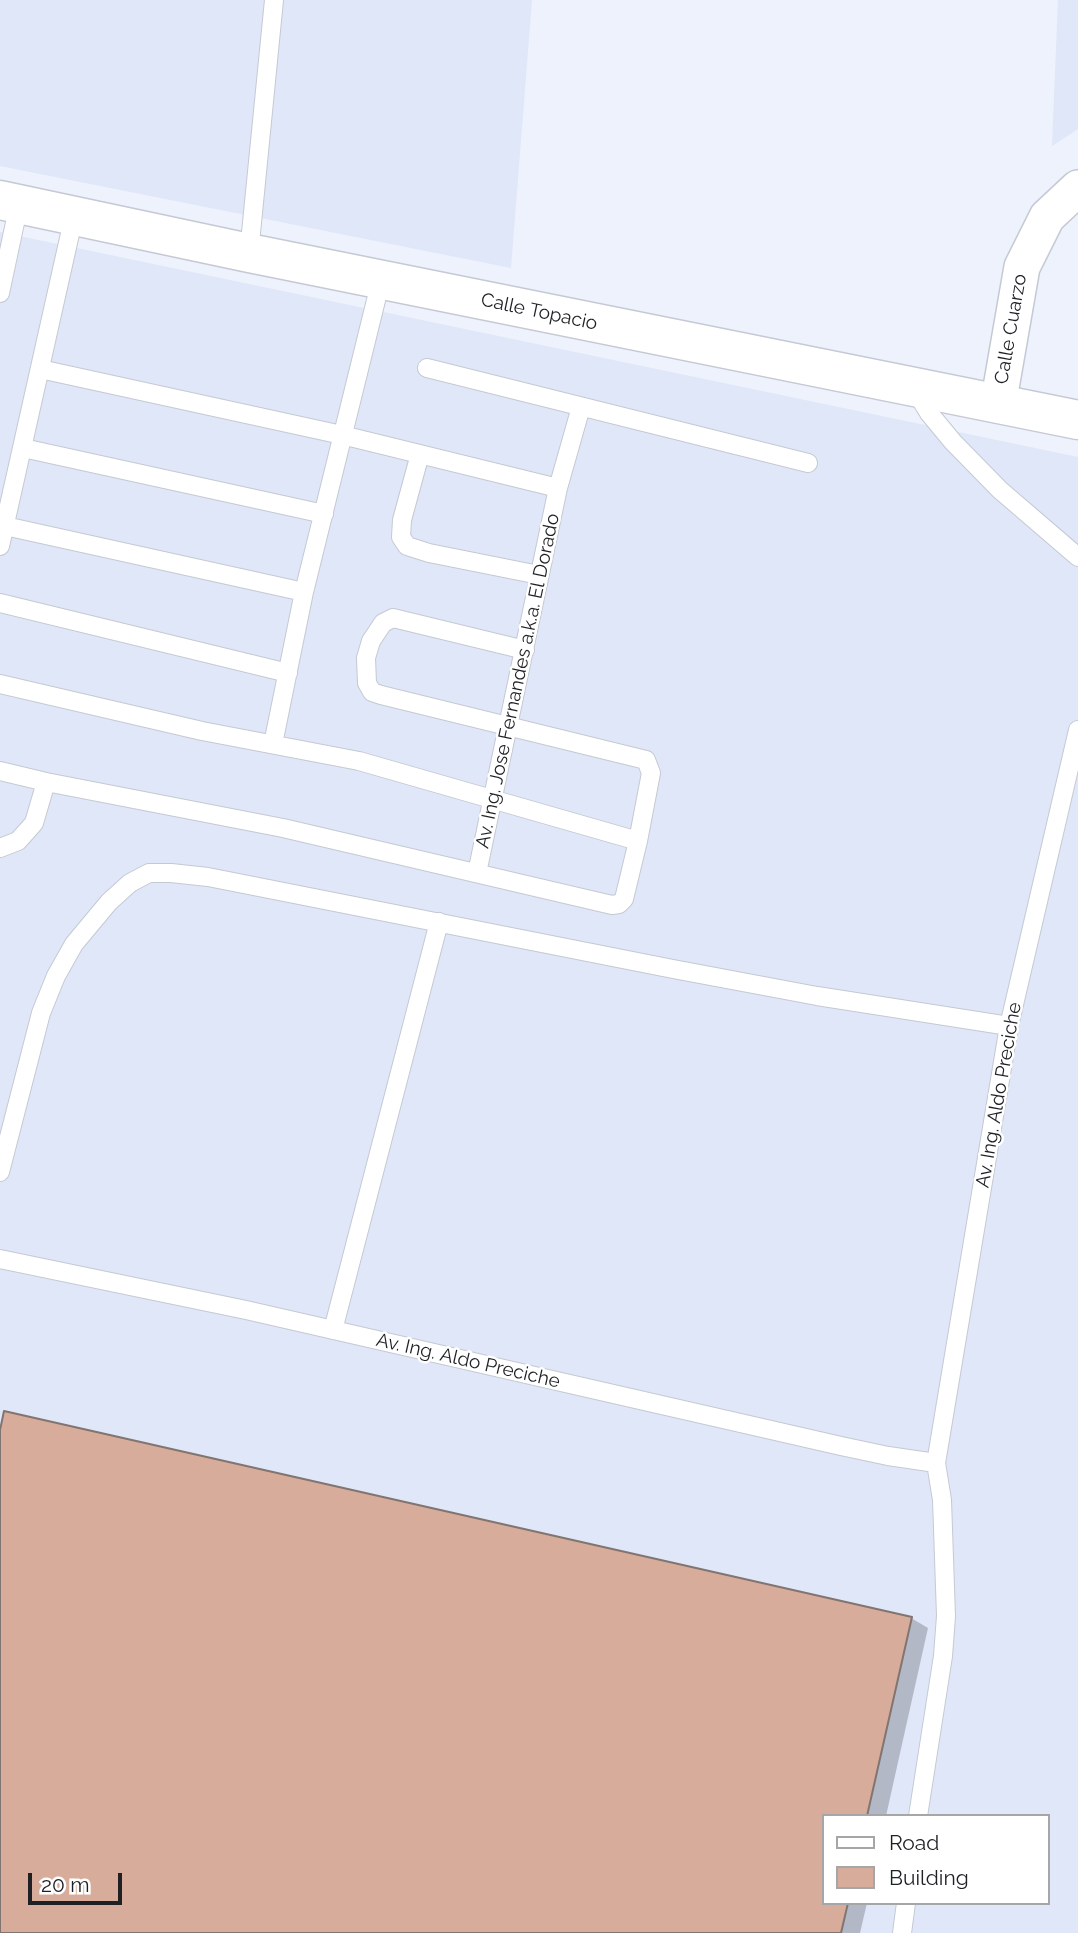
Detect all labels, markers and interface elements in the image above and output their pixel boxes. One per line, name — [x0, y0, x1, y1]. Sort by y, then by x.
street label: Calle Cuarzo — [990, 272, 1032, 386]
street label: Calle Topacio — [479, 289, 599, 335]
street label: Av. Ing. Jose Fernandes a.k.a. El Dorado — [471, 511, 565, 851]
street label: Av. Ing. Aldo Preciche — [971, 1000, 1027, 1190]
street label: Av. Ing. Aldo Preciche — [374, 1329, 562, 1393]
legend — [822, 1814, 1050, 1905]
text: Road — [889, 1830, 939, 1855]
scale bar — [32, 1860, 126, 1904]
text: Building — [889, 1865, 969, 1890]
text: 20 m — [41, 1872, 89, 1897]

